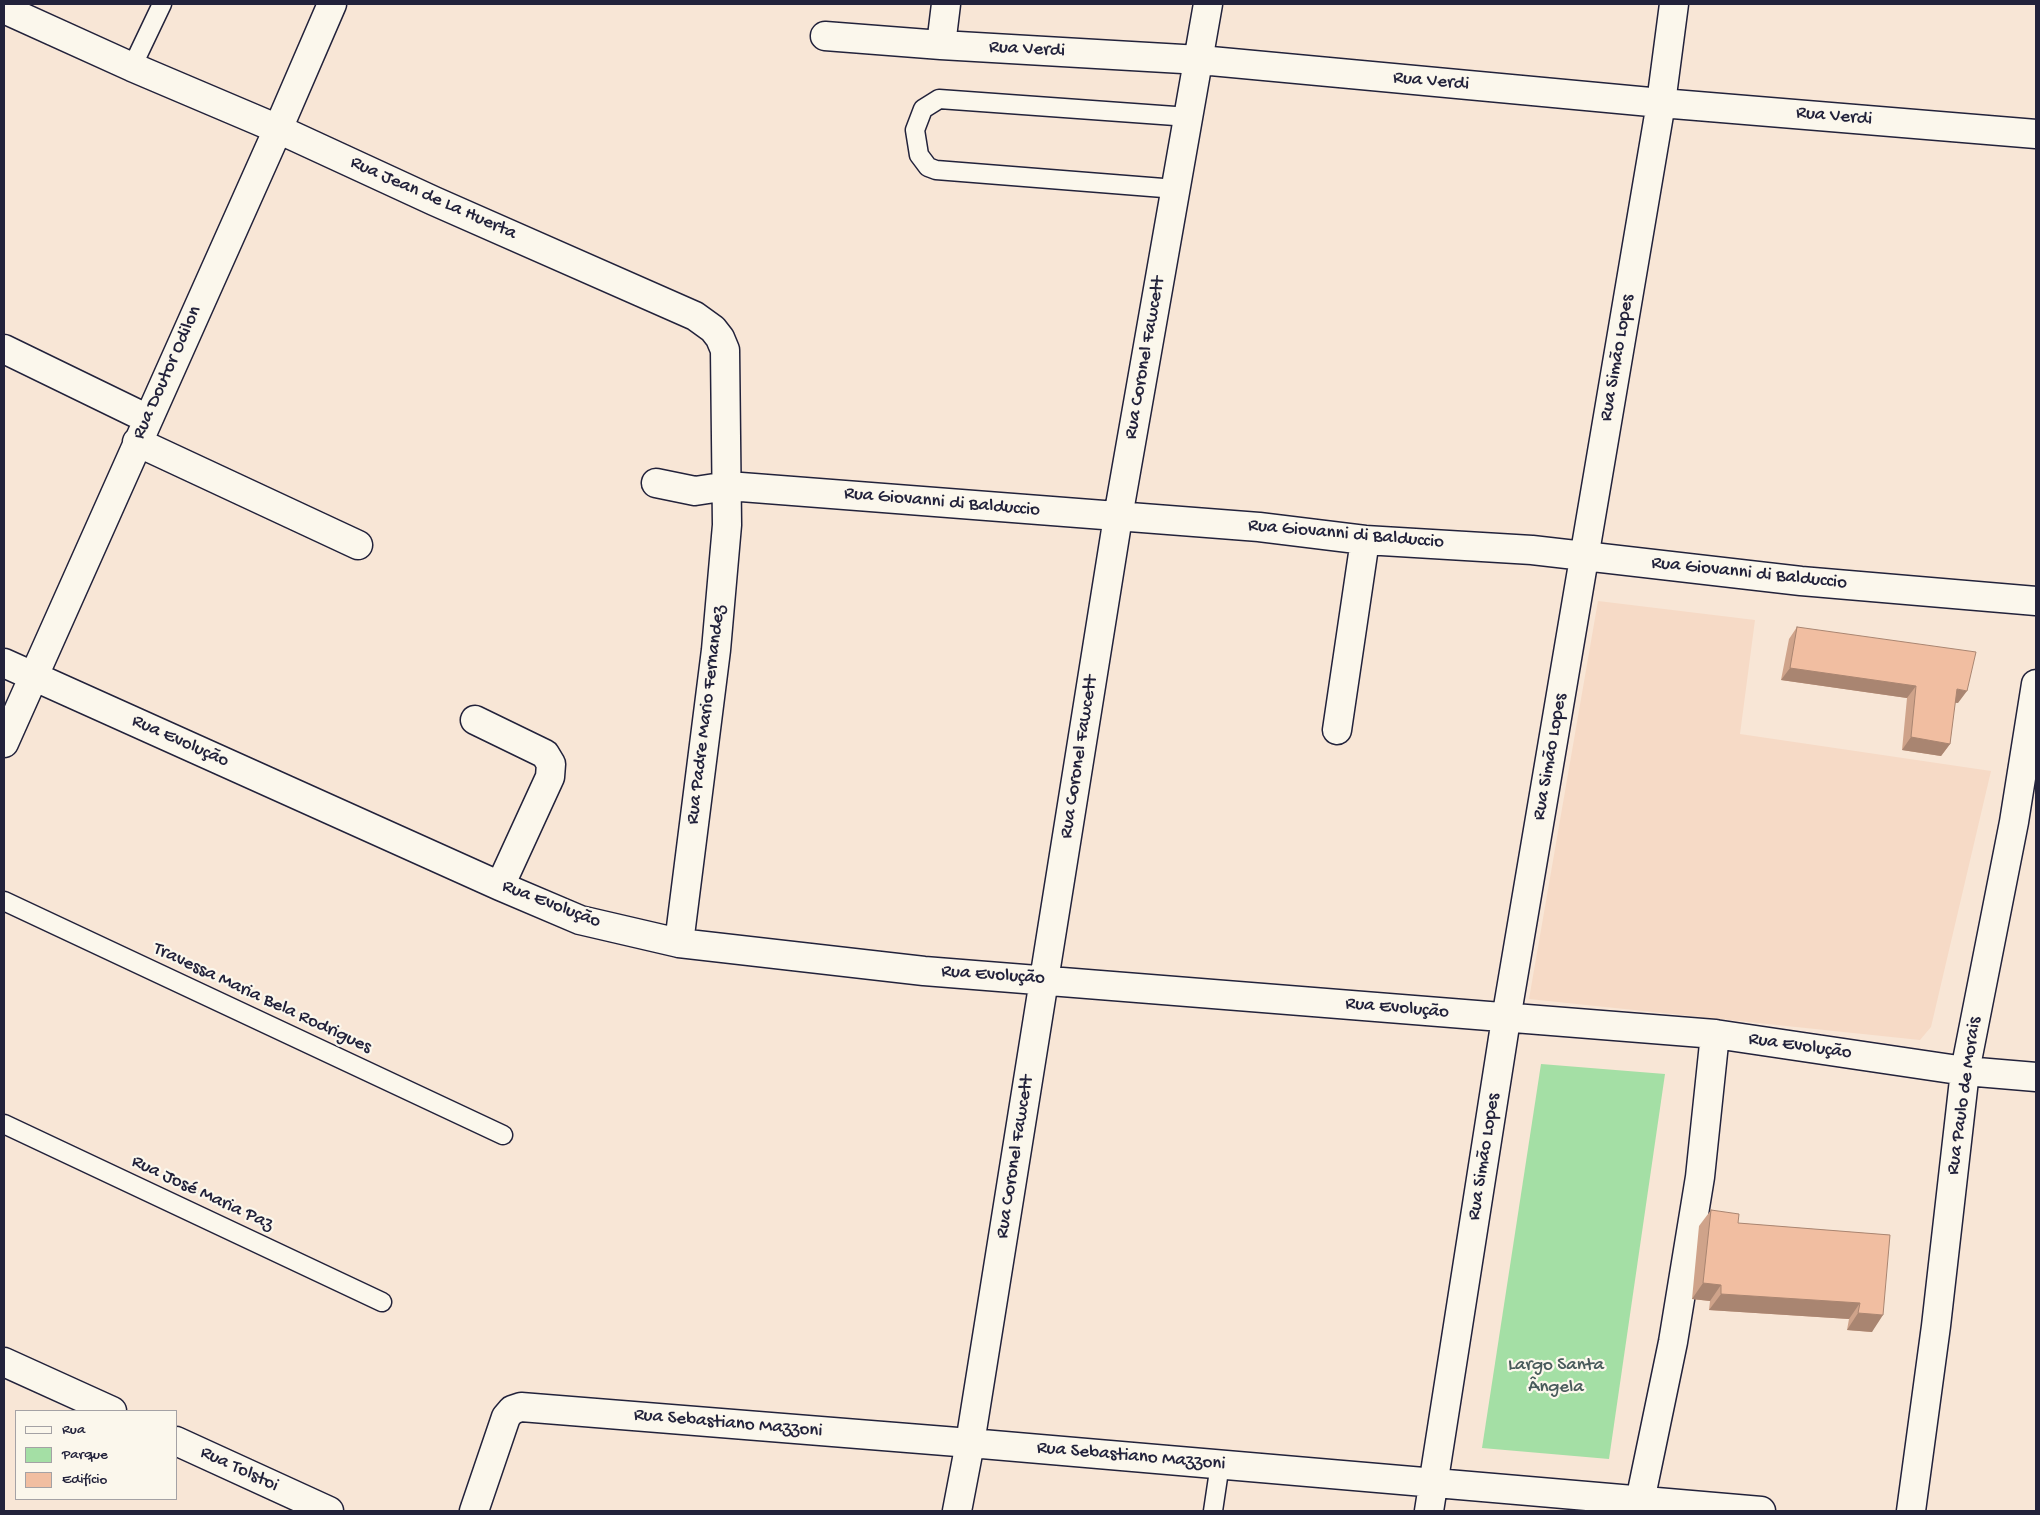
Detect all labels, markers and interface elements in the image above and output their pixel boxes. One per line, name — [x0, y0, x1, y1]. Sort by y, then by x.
street label: Rua Verdi — [988, 37, 1066, 63]
street label: Rua Verdi — [1392, 67, 1470, 97]
street label: Rua Verdi — [1795, 102, 1873, 132]
street label: Rua Jean de La Huerta — [346, 152, 520, 246]
street label: Rua Coronel Fawcett — [1120, 275, 1172, 441]
street label: Rua Simão Lopes — [1596, 293, 1640, 423]
street label: Rua Doutor Odilon — [128, 303, 208, 443]
street label: Rua Giovanni di Balduccio — [843, 483, 1041, 523]
street label: Rua Giovanni di Balduccio — [1247, 515, 1445, 555]
street label: Rua Giovanni di Balduccio — [1650, 552, 1848, 596]
street label: Rua Padre Mario Fernandez — [682, 604, 732, 826]
street label: Rua Coronel Fawcett — [1056, 674, 1104, 840]
street label: Rua Simão Lopes — [1529, 692, 1573, 822]
street label: Rua Evolução — [128, 710, 232, 774]
street label: Rua Evolução — [498, 876, 604, 934]
street label: Travessa Maria Bela Rodrigues — [149, 938, 375, 1060]
street label: Rua Evolução — [940, 961, 1046, 991]
street label: Rua Evolução — [1344, 993, 1450, 1025]
street label: Rua Paulo de Morais — [1943, 1016, 1987, 1176]
street label: Rua Evolução — [1747, 1028, 1853, 1066]
street label: Rua Coronel Fawcett — [992, 1074, 1040, 1240]
street label: Rua Simão Lopes — [1464, 1092, 1506, 1222]
street label: Rua José Maria Paz — [127, 1151, 277, 1237]
park label: Largo Santa Ângela — [1508, 1355, 1604, 1399]
street label: Rua Sebastiano Mazzoni — [633, 1404, 823, 1444]
legend — [15, 1410, 178, 1500]
text: Rua — [62, 1421, 85, 1439]
street label: Rua Sebastiano Mazzoni — [1036, 1437, 1226, 1477]
street label: Rua Tolstoi — [196, 1442, 282, 1498]
text: Parque — [62, 1446, 108, 1464]
text: Edifício — [62, 1471, 107, 1489]

